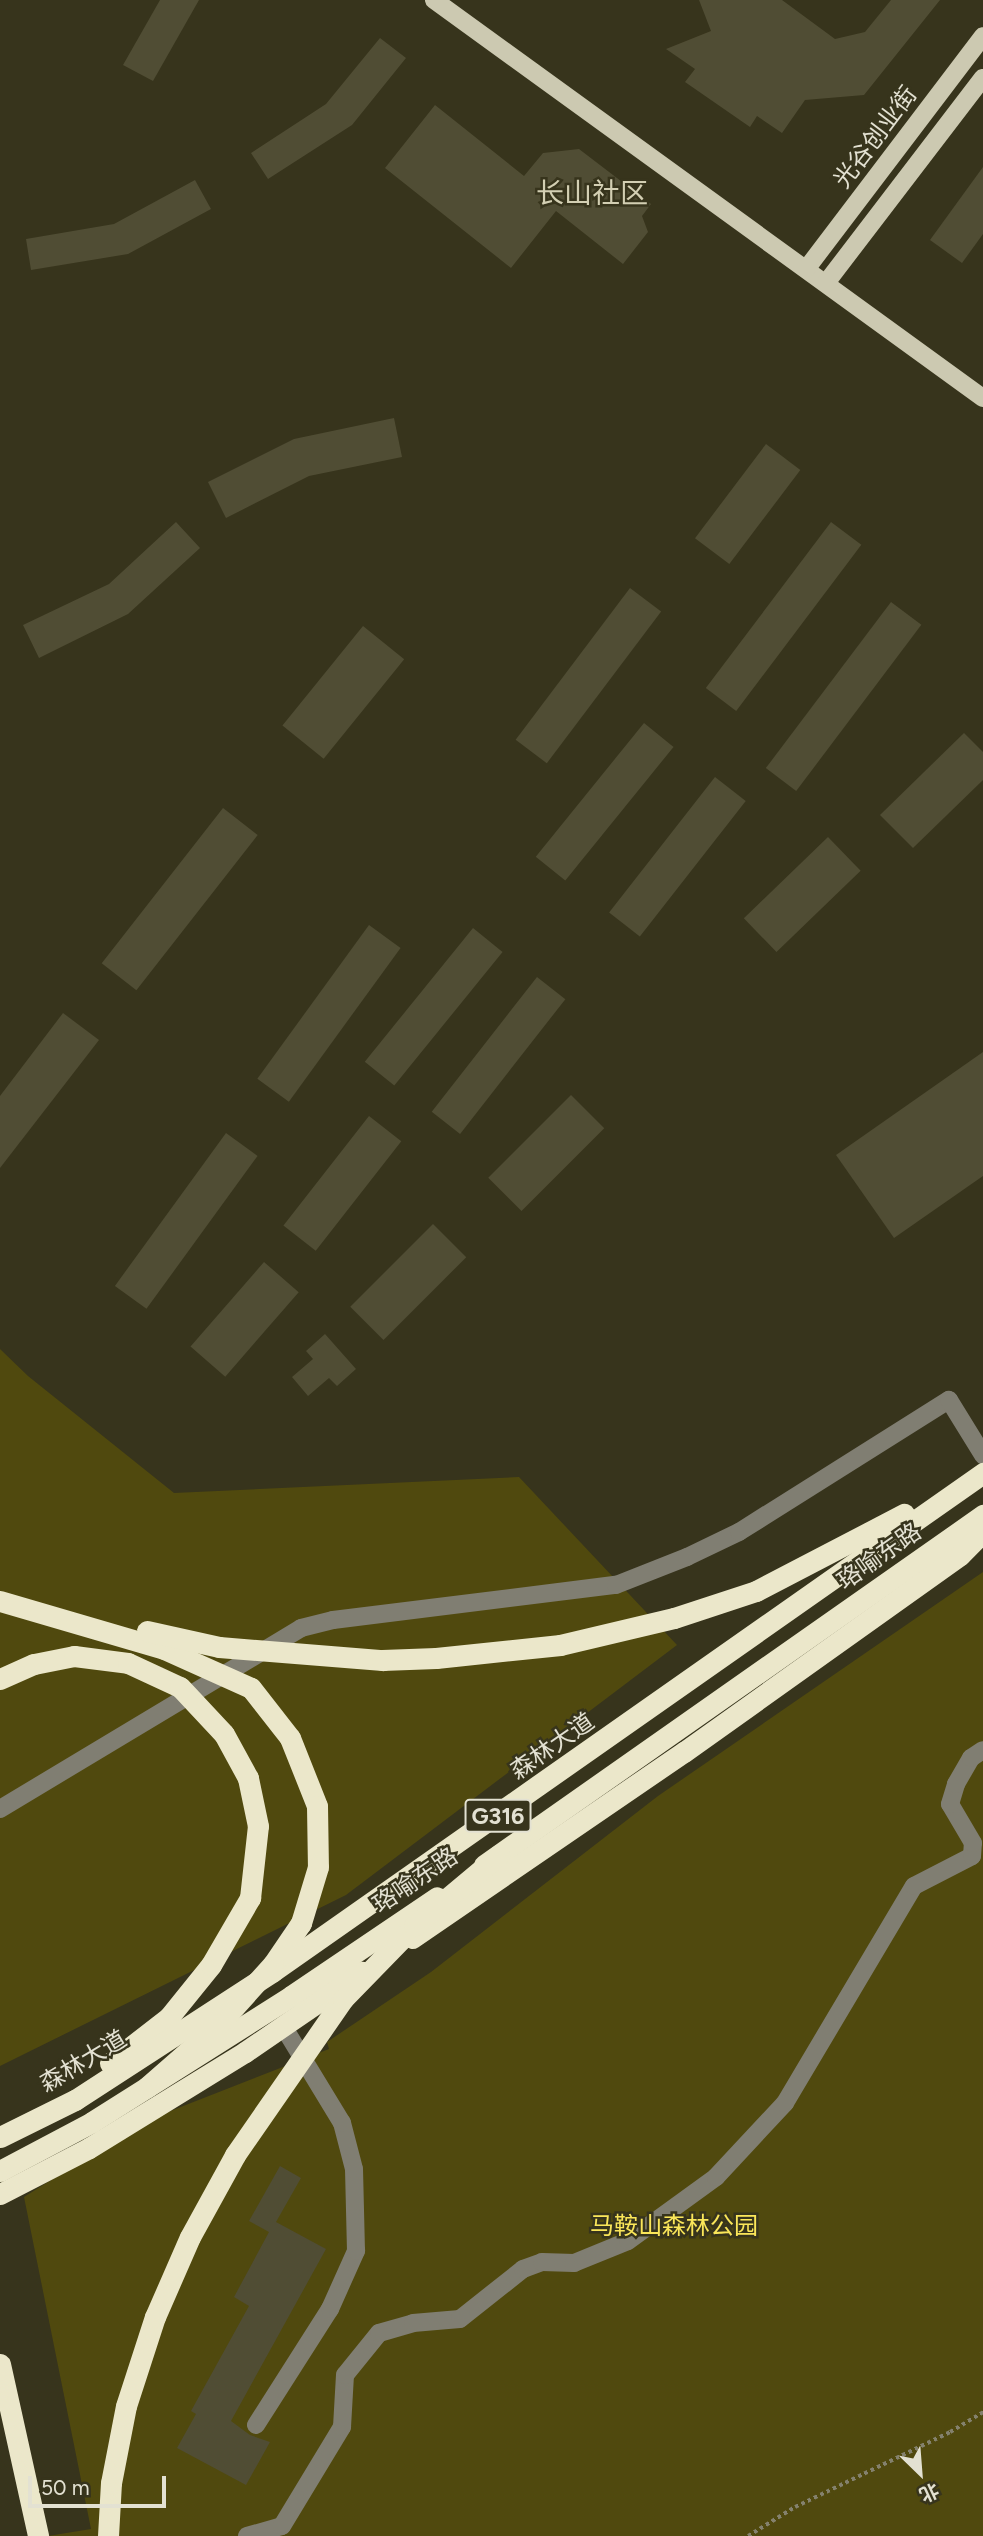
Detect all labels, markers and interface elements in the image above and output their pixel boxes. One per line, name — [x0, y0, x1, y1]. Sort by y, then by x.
street label: 光谷创业街 — [827, 80, 923, 194]
district label: 长山社区 — [536, 176, 648, 210]
street label: 珞喻东路 — [831, 1517, 927, 1595]
street label: 森林大道 — [504, 1707, 600, 1785]
road number: G316 — [463, 1797, 533, 1836]
street label: 珞喻东路 — [367, 1841, 463, 1919]
street label: 森林大道 — [34, 2024, 132, 2098]
park label: 马鞍山森林公园 — [590, 2212, 758, 2240]
north arrow — [885, 2438, 955, 2508]
scale bar — [32, 2462, 170, 2506]
text: 50 m — [41, 2475, 90, 2500]
text: 北 — [916, 2478, 943, 2507]

